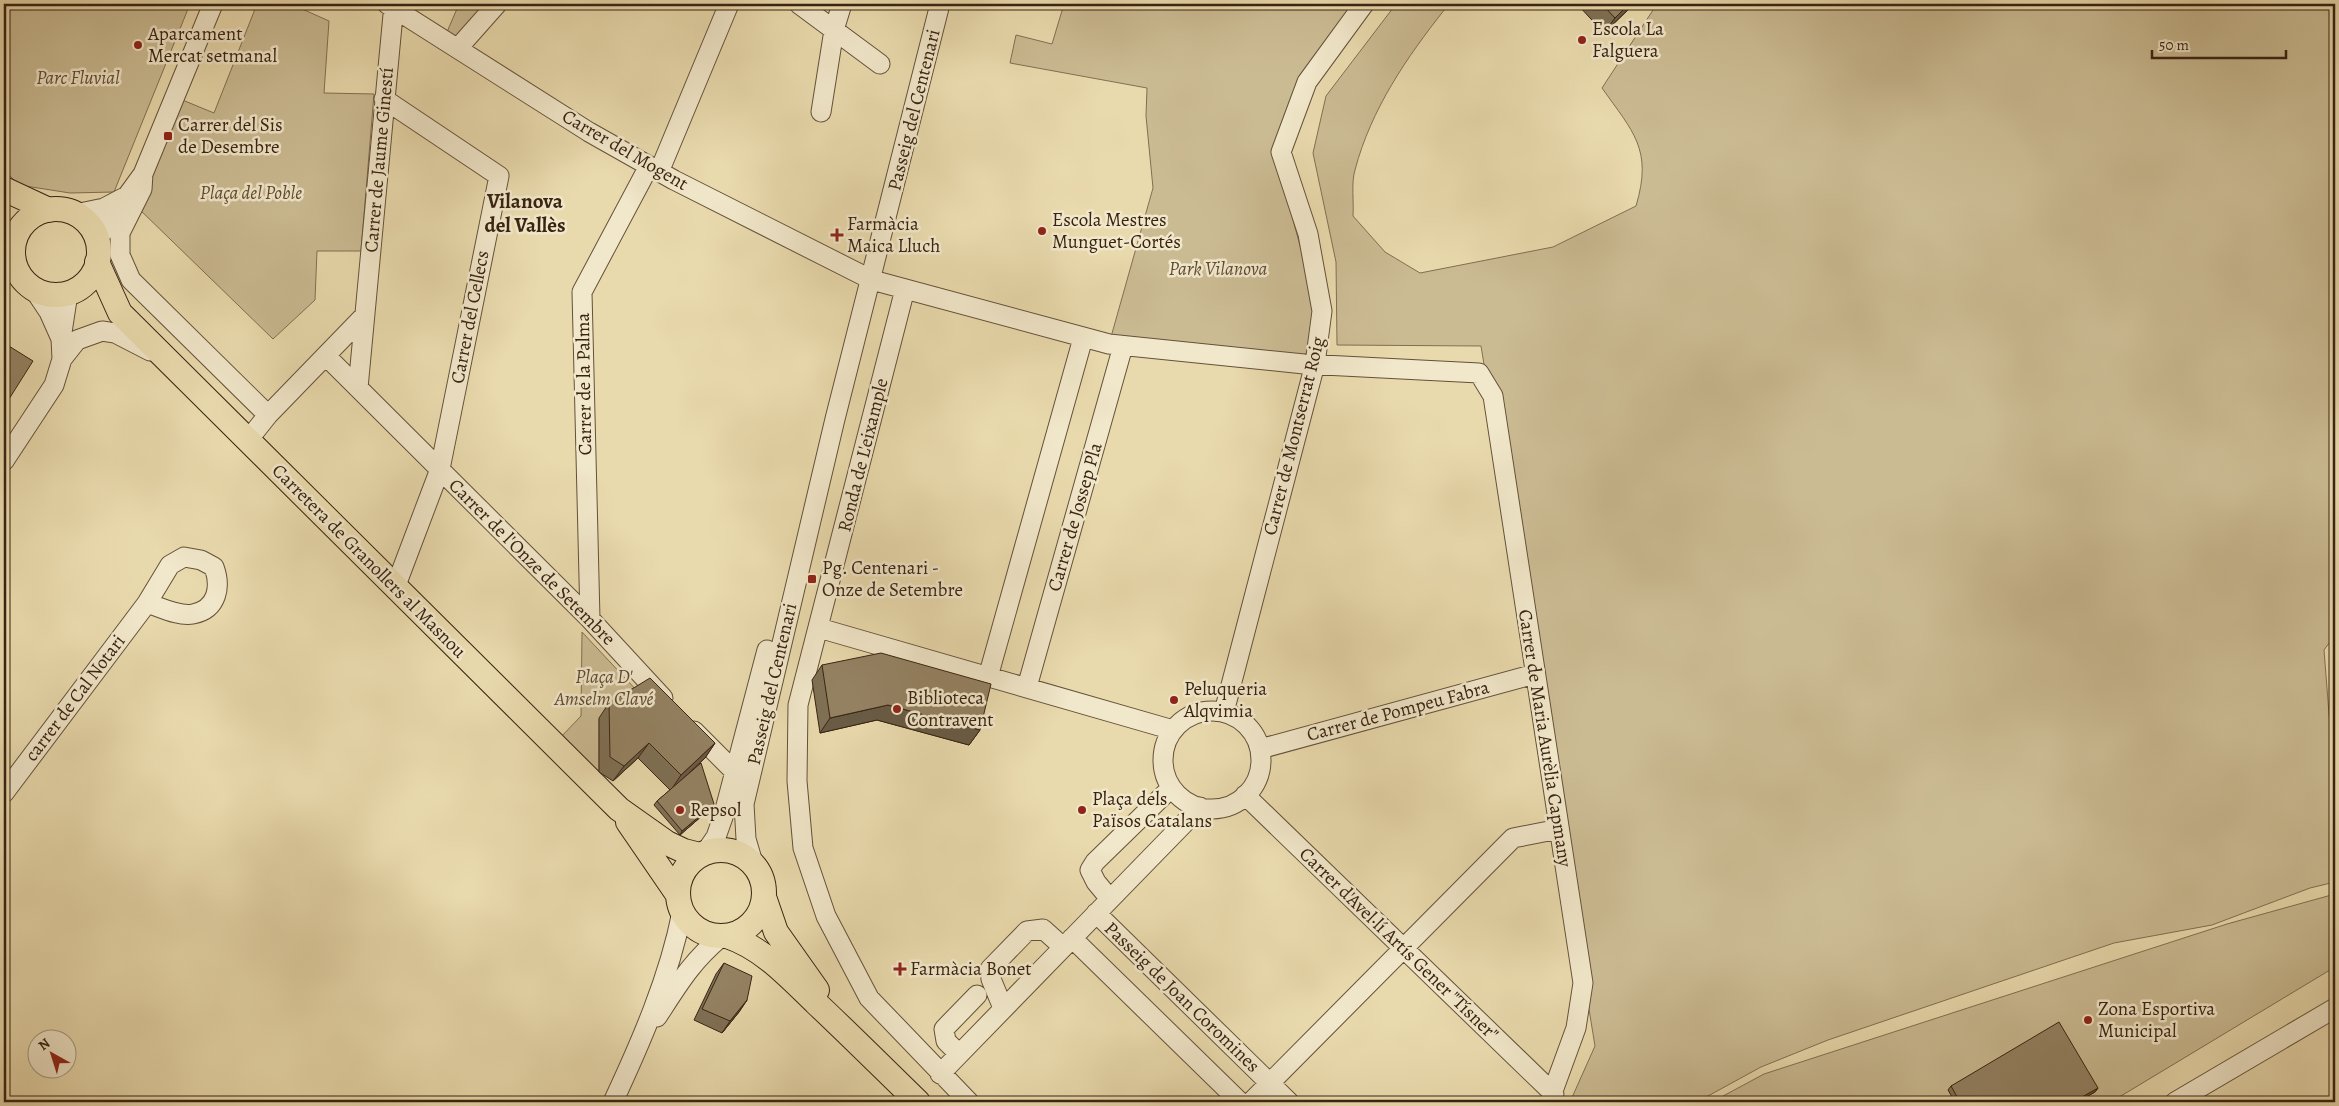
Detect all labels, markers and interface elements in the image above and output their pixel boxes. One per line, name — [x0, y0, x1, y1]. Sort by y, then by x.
place label: Escola La Falguera — [1592, 16, 1664, 64]
place label: Aparcament Mercat setmanal — [147, 21, 277, 69]
street label: Passeig del Centenari — [881, 27, 947, 193]
scale bar — [2152, 28, 2285, 60]
marker: Escola La Falguera — [1576, 34, 1588, 46]
text: 50 m — [2159, 35, 2189, 55]
marker: Aparcament Mercat setmanal — [132, 39, 144, 51]
park label: Parc Fluvial — [36, 65, 120, 91]
street label: Carrer de Jaume Ginestí — [358, 66, 400, 254]
street label: Carrer del Mogent — [557, 103, 693, 197]
place label: Carrer del Sis de Desembre — [178, 112, 283, 160]
marker: Carrer del Sis de Desembre — [162, 130, 174, 142]
park label: Plaça del Poble — [200, 180, 302, 206]
district label: Vilanova del Vallès — [484, 187, 566, 239]
place label: Escola Mestres Munguet-Cortés — [1052, 207, 1181, 255]
place label: Farmàcia Maica Lluch — [847, 211, 940, 259]
marker: Escola Mestres Munguet-Cortés — [1036, 225, 1048, 237]
marker: Farmàcia Maica Lluch — [831, 229, 843, 241]
street label: Carrer del Cellecs — [444, 248, 496, 386]
park label: Park Vilanova — [1169, 256, 1267, 282]
street label: Carrer de la Palma — [570, 312, 598, 456]
street label: Carrer de Montserrat Roig — [1257, 334, 1331, 538]
street label: Ronda de L'eixample — [831, 375, 895, 535]
street label: Carrer de Jossep Pla — [1041, 439, 1109, 594]
street label: Carretera de Granollers al Masnou — [266, 458, 472, 664]
street label: Carrer de l'Onze de Setembre — [443, 473, 621, 651]
place label: Pg. Centenari - Onze de Setembre — [822, 555, 963, 603]
marker: Pg. Centenari - Onze de Setembre — [806, 573, 818, 585]
street label: Passeig del Centenari — [741, 600, 803, 768]
street label: Carrer de Maria Aurèlia Capmany — [1512, 607, 1578, 869]
street label: carrer de Cal Notari — [19, 629, 131, 767]
park label: Plaça D' Amselm Clavé — [554, 664, 654, 712]
street label: Carrer de Pompeu Fabra — [1304, 674, 1492, 748]
place label: Peluqueria Alqvimia — [1183, 676, 1267, 724]
place label: Biblioteca Contravent — [907, 685, 994, 733]
marker: Peluqueria Alqvimia — [1168, 694, 1180, 706]
marker: Biblioteca Contravent — [891, 703, 903, 715]
place label: Plaça dels Països Catalans — [1092, 786, 1212, 834]
place label: Repsol — [690, 797, 742, 823]
marker: Repsol — [674, 804, 686, 816]
marker: Plaça dels Països Catalans — [1076, 804, 1088, 816]
street label: Carrer d'Avel·lí Artís Gener "Tísner" — [1293, 841, 1505, 1047]
street label: Passeig de Joan Coromines — [1099, 916, 1265, 1078]
place label: Farmàcia Bonet — [910, 956, 1032, 982]
marker: Farmàcia Bonet — [894, 963, 906, 975]
place label: Zona Esportiva Municipal — [2098, 996, 2215, 1044]
marker: Zona Esportiva Municipal — [2082, 1014, 2094, 1026]
north arrow — [28, 1028, 78, 1078]
text: N — [34, 1034, 54, 1055]

